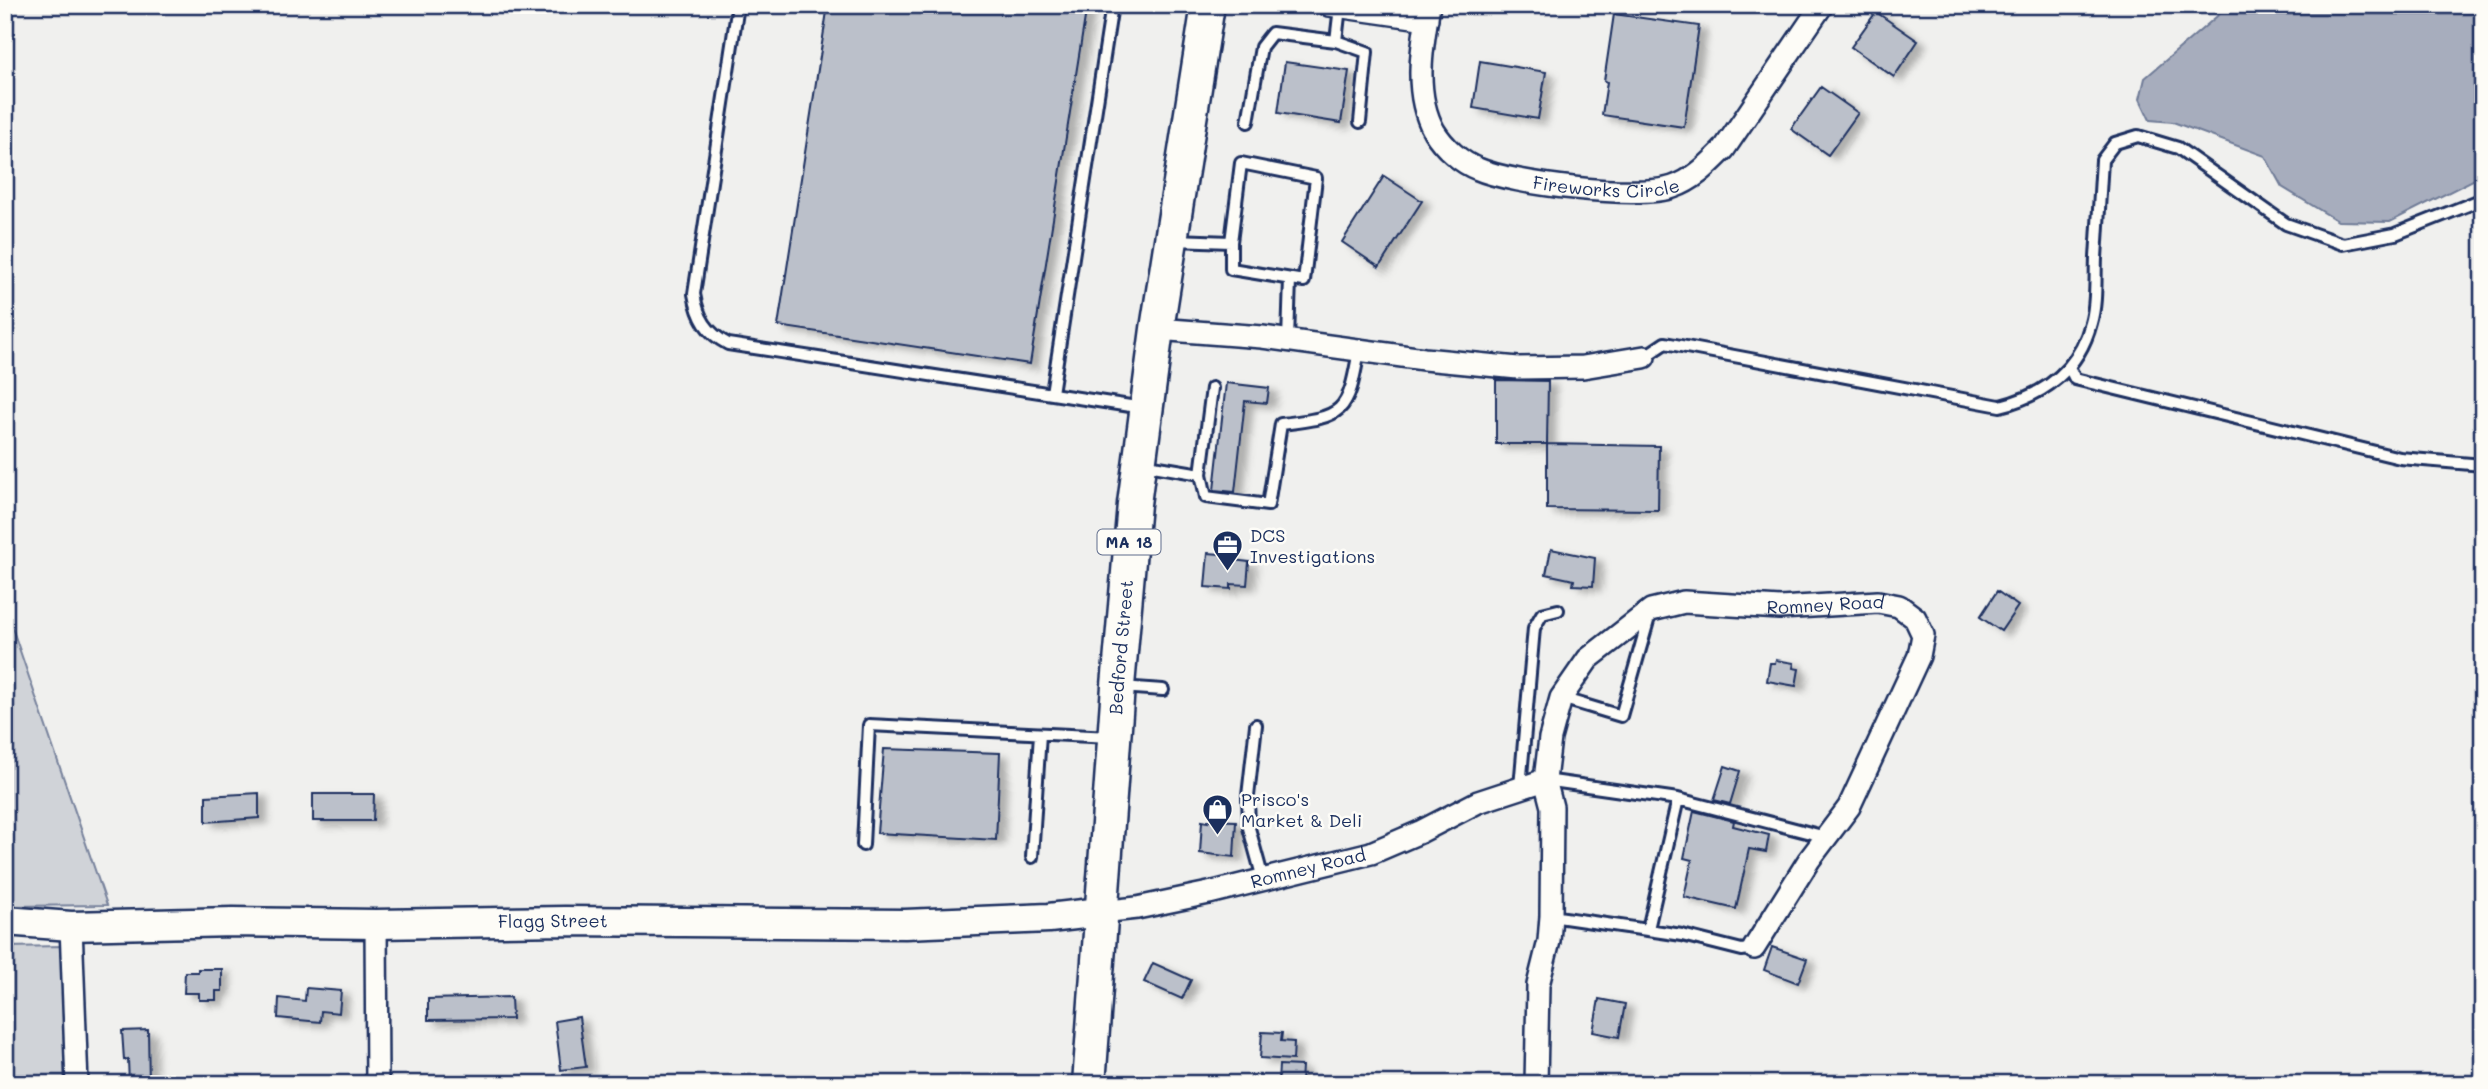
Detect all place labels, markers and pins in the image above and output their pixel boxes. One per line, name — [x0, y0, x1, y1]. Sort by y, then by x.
place label: DCS Investigations — [1250, 523, 1375, 568]
office icon: DCS Investigations — [1210, 529, 1244, 573]
place label: Prisco's Market & Deli — [1241, 787, 1362, 832]
shop icon: Prisco's Market & Deli — [1201, 793, 1235, 837]

